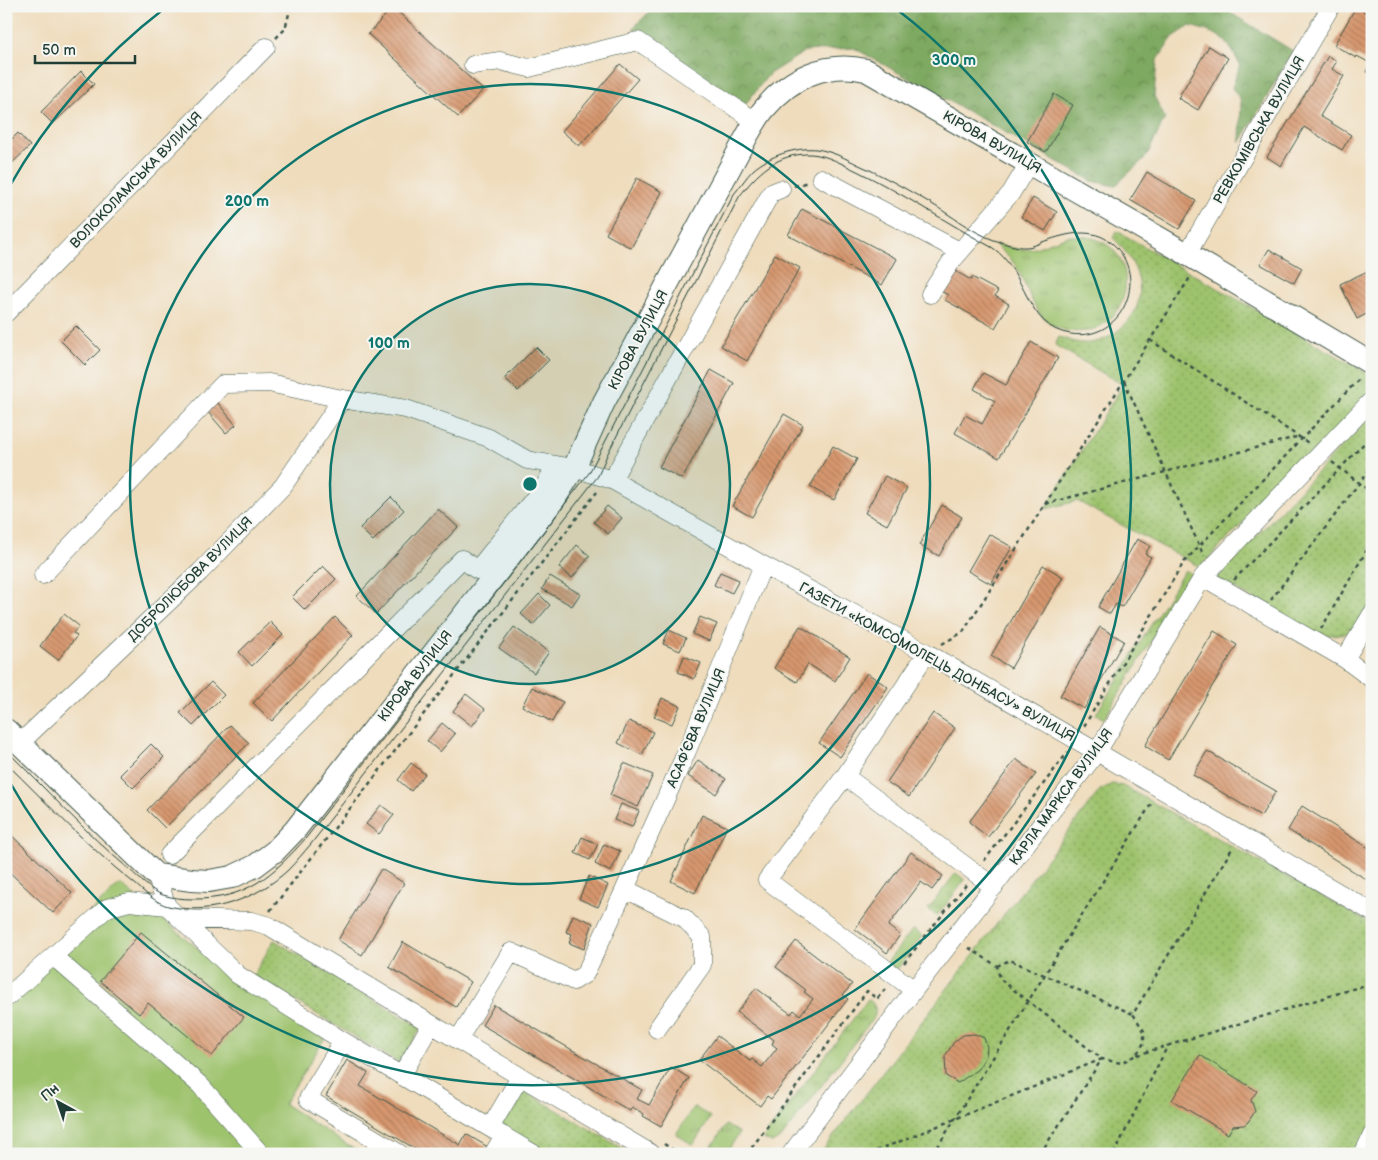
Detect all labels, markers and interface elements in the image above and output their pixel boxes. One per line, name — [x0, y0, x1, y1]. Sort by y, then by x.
scale bar — [35, 32, 135, 64]
text: 50 m — [42, 41, 76, 60]
text: 300 m — [932, 51, 976, 70]
street label: РЕВКОМІВСЬКА ВУЛИЦЯ — [1210, 53, 1308, 207]
street label: КІРОВА ВУЛИЦЯ — [940, 107, 1044, 177]
street label: ВОЛОКОЛАМСЬКА ВУЛИЦЯ — [66, 108, 206, 252]
text: 200 m — [225, 192, 269, 211]
street label: КІРОВА ВУЛИЦЯ — [604, 287, 672, 393]
text: 100 m — [368, 334, 410, 353]
centre of rings — [521, 475, 539, 493]
street label: ДОБРОЛЮБОВА ВУЛИЦЯ — [124, 513, 256, 645]
street label: ГАЗЕТИ «КОМСОМОЛЕЦЬ ДОНБАСУ» ВУЛИЦЯ — [796, 579, 1078, 745]
street label: КІРОВА ВУЛИЦЯ — [374, 627, 456, 725]
street label: АСАФ’ЄВА ВУЛИЦЯ — [663, 666, 729, 791]
street label: КАРЛА МАРКСА ВУЛИЦЯ — [1006, 725, 1116, 869]
north arrow — [32, 1078, 82, 1128]
text: Пн — [37, 1080, 63, 1105]

